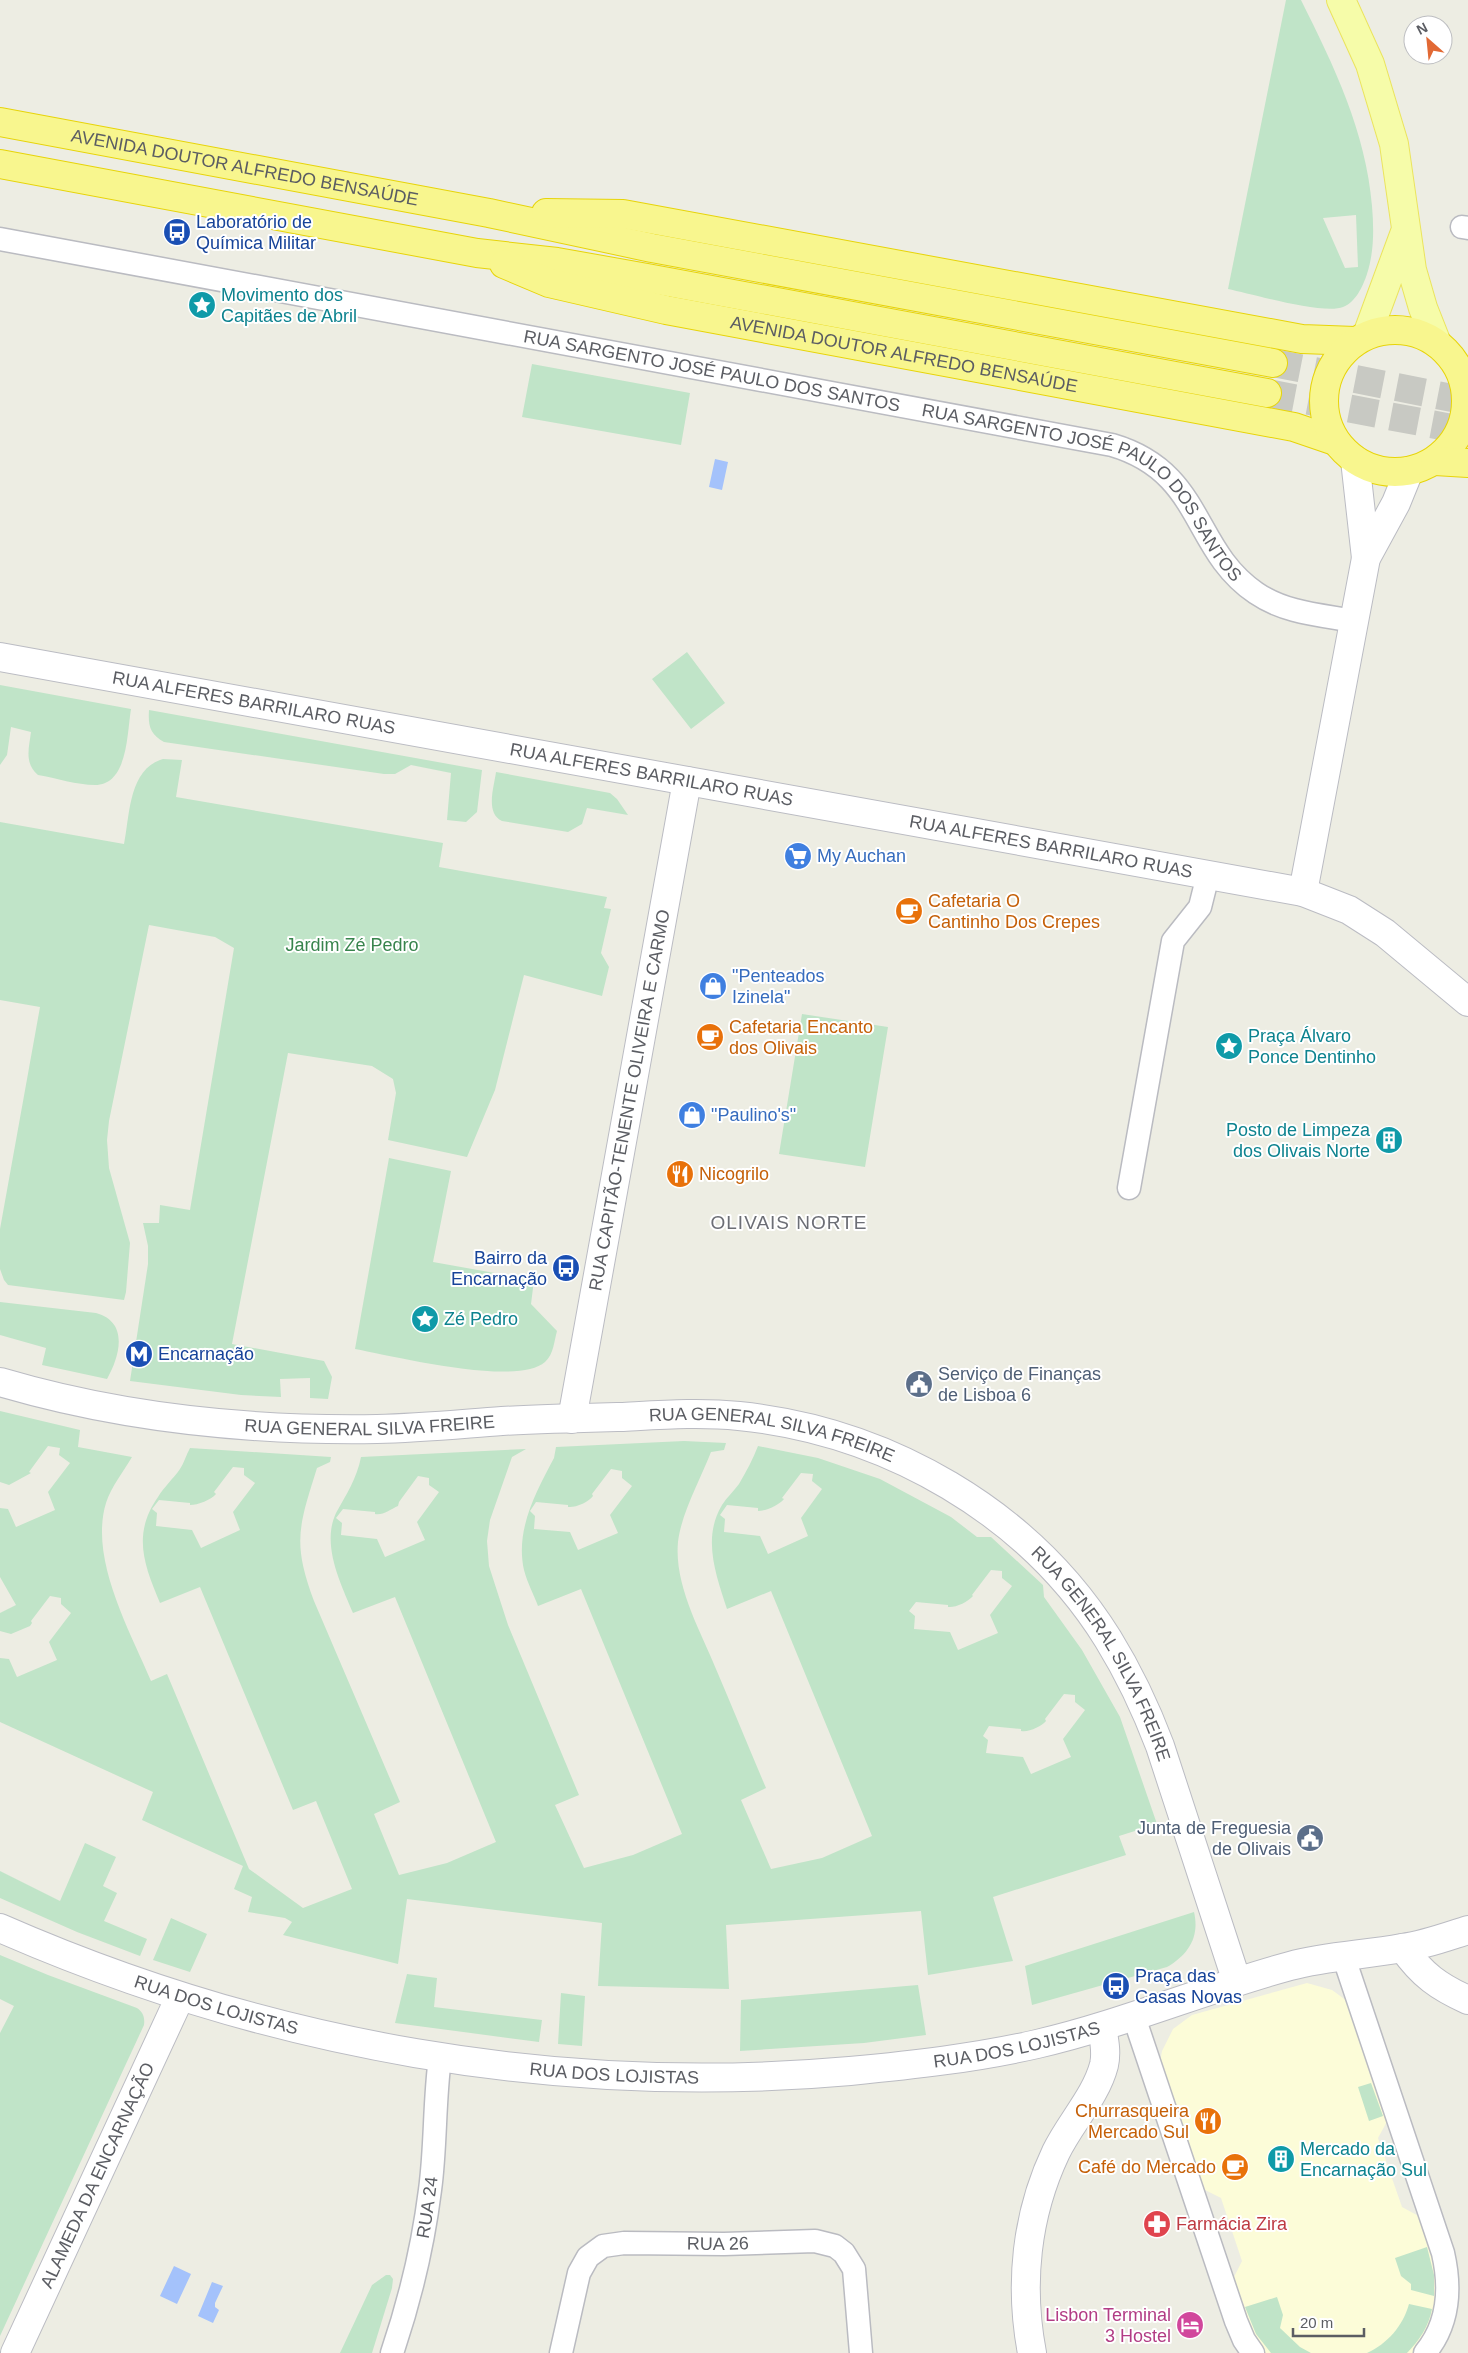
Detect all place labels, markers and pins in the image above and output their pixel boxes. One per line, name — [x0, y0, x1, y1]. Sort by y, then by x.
place label: Laboratório de Química Militar — [196, 212, 316, 253]
bus stop icon: Laboratório de Química Militar — [162, 217, 192, 247]
place label: Movimento dos Capitães de Abril — [221, 285, 357, 326]
place icon: Movimento dos Capitães de Abril — [187, 290, 217, 320]
supermarket icon: My Auchan — [783, 841, 813, 871]
place label: My Auchan — [817, 846, 906, 866]
place label: Cafetaria O Cantinho Dos Crepes — [928, 891, 1100, 932]
cafe icon: Cafetaria O Cantinho Dos Crepes — [894, 896, 924, 926]
place label: "Penteados Izinela" — [732, 966, 824, 1007]
shop icon: "Penteados Izinela" — [698, 971, 728, 1001]
place label: Cafetaria Encanto dos Olivais — [729, 1017, 873, 1058]
cafe icon: Cafetaria Encanto dos Olivais — [695, 1022, 725, 1052]
place label: Praça Álvaro Ponce Dentinho — [1248, 1026, 1376, 1067]
place icon: Praça Álvaro Ponce Dentinho — [1214, 1031, 1244, 1061]
shop icon: "Paulino's" — [677, 1100, 707, 1130]
place label: "Paulino's" — [711, 1105, 796, 1125]
place label: Posto de Limpeza dos Olivais Norte — [1226, 1120, 1371, 1161]
building icon: Posto de Limpeza dos Olivais Norte — [1374, 1125, 1404, 1155]
restaurant icon: Nicogrilo — [665, 1159, 695, 1189]
place label: Nicogrilo — [699, 1164, 769, 1184]
place label: Bairro da Encarnação — [451, 1248, 548, 1289]
bus stop icon: Bairro da Encarnação — [551, 1253, 581, 1283]
place icon: Zé Pedro — [410, 1304, 440, 1334]
place label: Zé Pedro — [444, 1309, 518, 1329]
metro station icon: Encarnação — [124, 1339, 154, 1369]
place label: Encarnação — [158, 1344, 254, 1364]
place label: Serviço de Finanças de Lisboa 6 — [938, 1364, 1101, 1405]
public building icon: Serviço de Finanças de Lisboa 6 — [904, 1369, 934, 1399]
place label: Junta de Freguesia de Olivais — [1137, 1818, 1292, 1859]
public building icon: Junta de Freguesia de Olivais — [1295, 1823, 1325, 1853]
place label: Praça das Casas Novas — [1135, 1966, 1242, 2007]
bus stop icon: Praça das Casas Novas — [1101, 1971, 1131, 2001]
place label: Churrasqueira Mercado Sul — [1075, 2101, 1190, 2142]
restaurant icon: Churrasqueira Mercado Sul — [1193, 2106, 1223, 2136]
place label: Mercado da Encarnação Sul — [1300, 2139, 1427, 2180]
building icon: Mercado da Encarnação Sul — [1266, 2144, 1296, 2174]
cafe icon: Café do Mercado — [1220, 2152, 1250, 2182]
place label: Café do Mercado — [1078, 2157, 1216, 2177]
pharmacy icon: Farmácia Zira — [1142, 2209, 1172, 2239]
place label: Farmácia Zira — [1176, 2214, 1288, 2234]
place label: Lisbon Terminal 3 Hostel — [1045, 2305, 1171, 2346]
hotel icon: Lisbon Terminal 3 Hostel — [1175, 2310, 1205, 2340]

